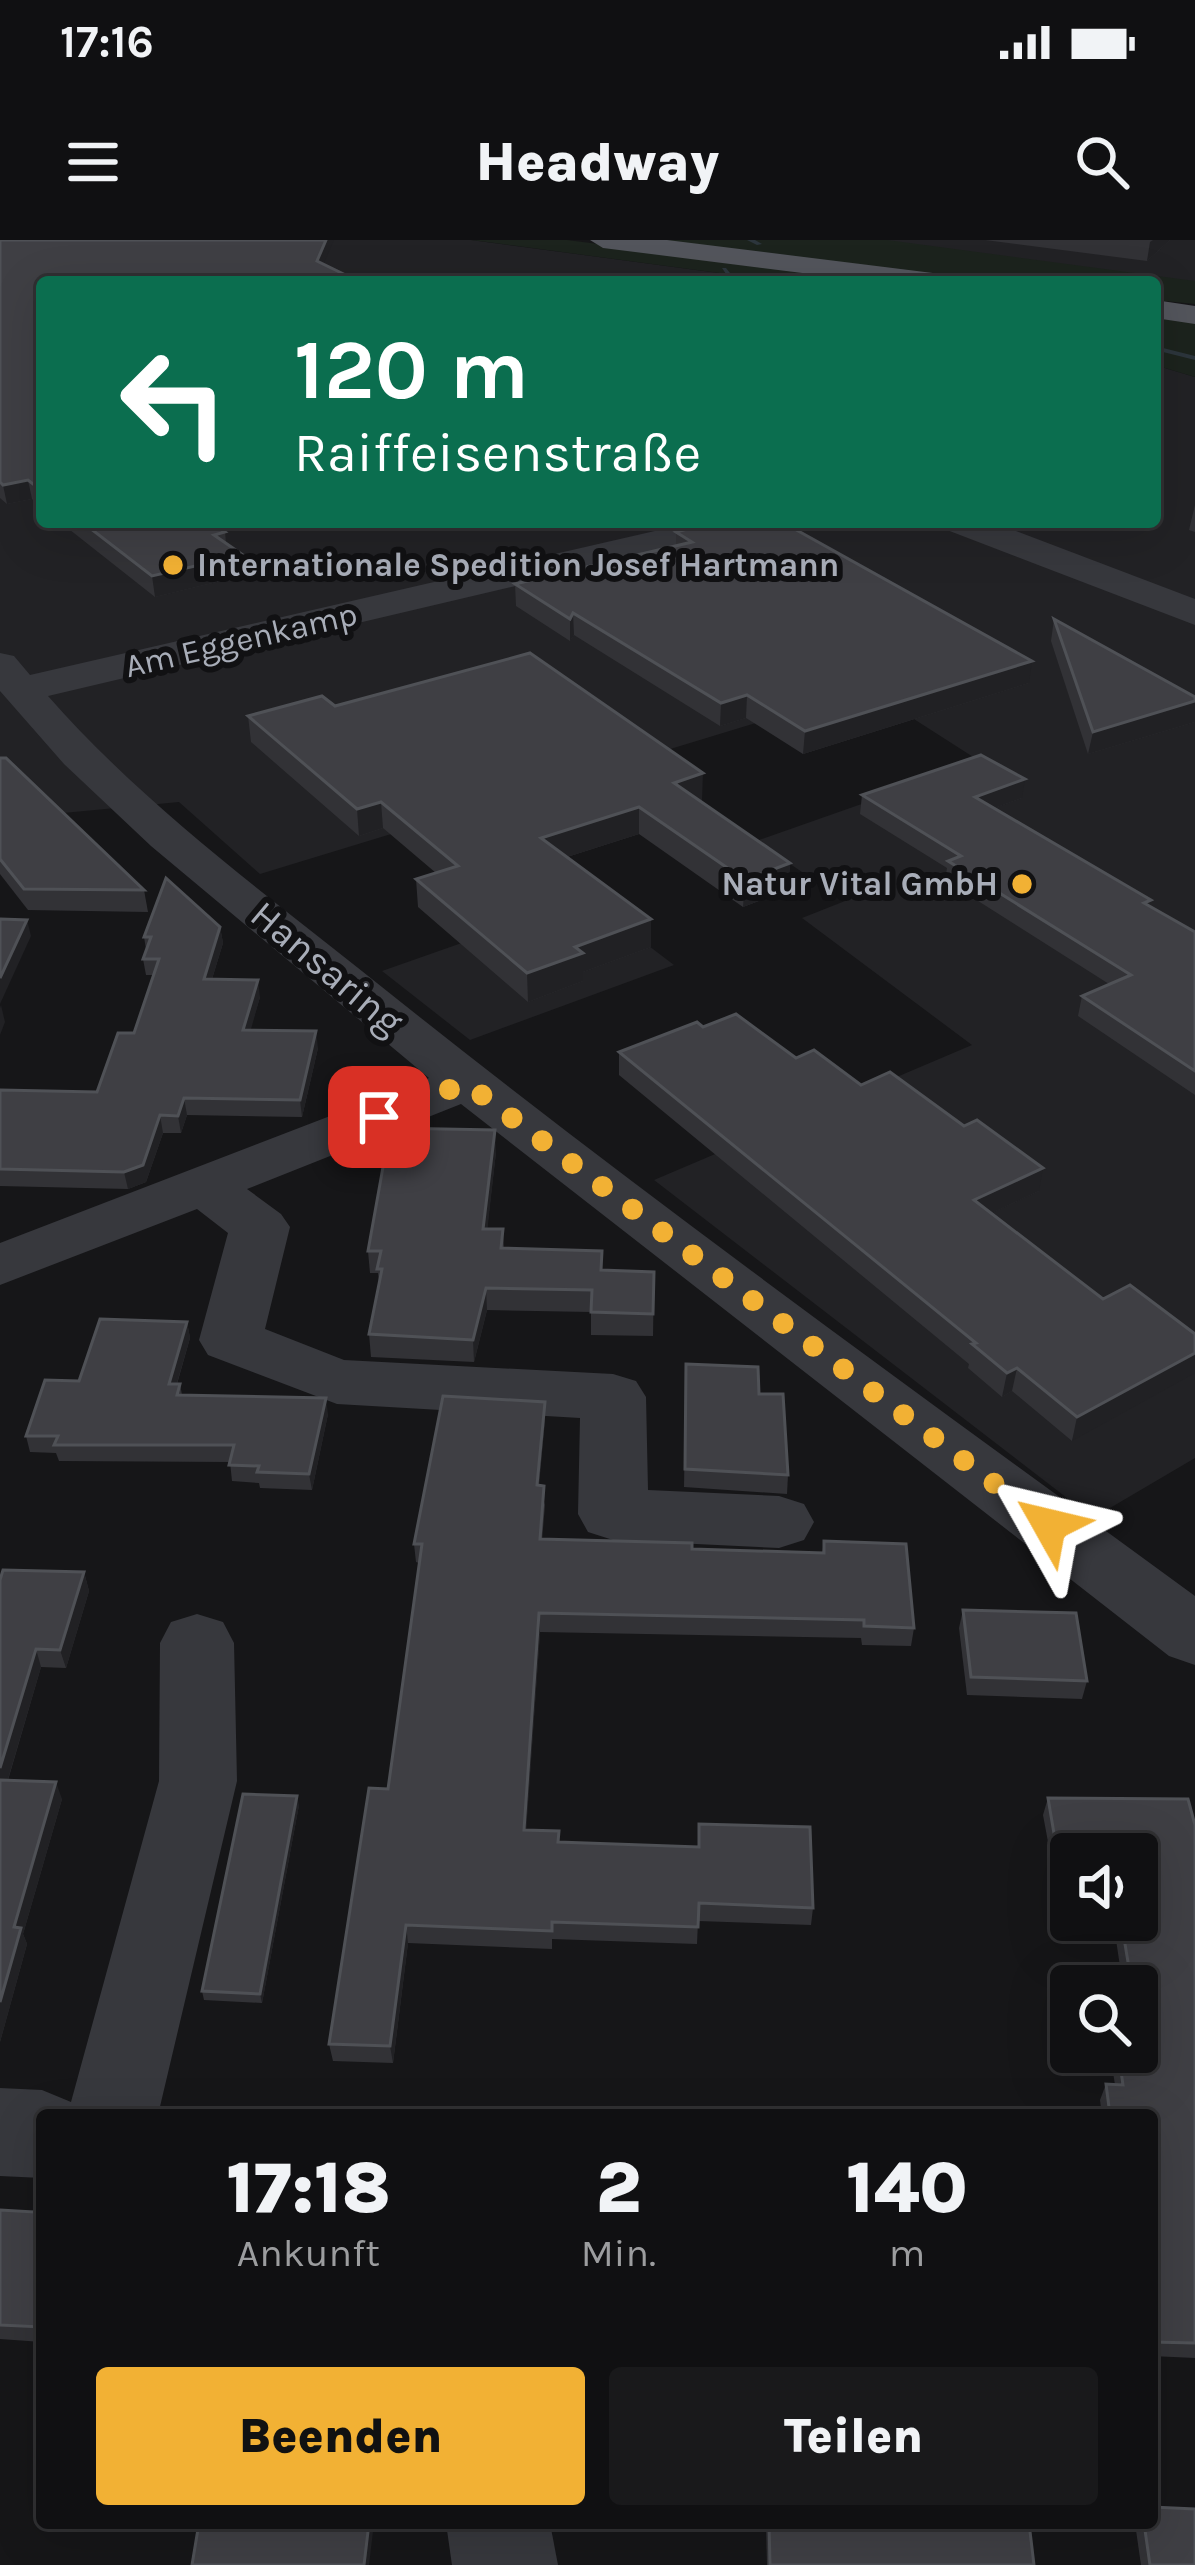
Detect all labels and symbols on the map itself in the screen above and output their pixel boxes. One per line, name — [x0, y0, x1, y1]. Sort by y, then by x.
place label: Internationale Spedition Josef Hartmann — [197, 546, 839, 584]
marker: Internationale Spedition Josef Hartmann — [160, 552, 186, 578]
street label: Am Eggenkamp — [121, 595, 361, 685]
place label: Natur Vital GmbH — [721, 865, 998, 903]
marker: Natur Vital GmbH — [1009, 871, 1035, 897]
street label: Hansaring — [242, 891, 412, 1045]
pin — [328, 1066, 430, 1168]
position arrow — [986, 1462, 1112, 1588]

